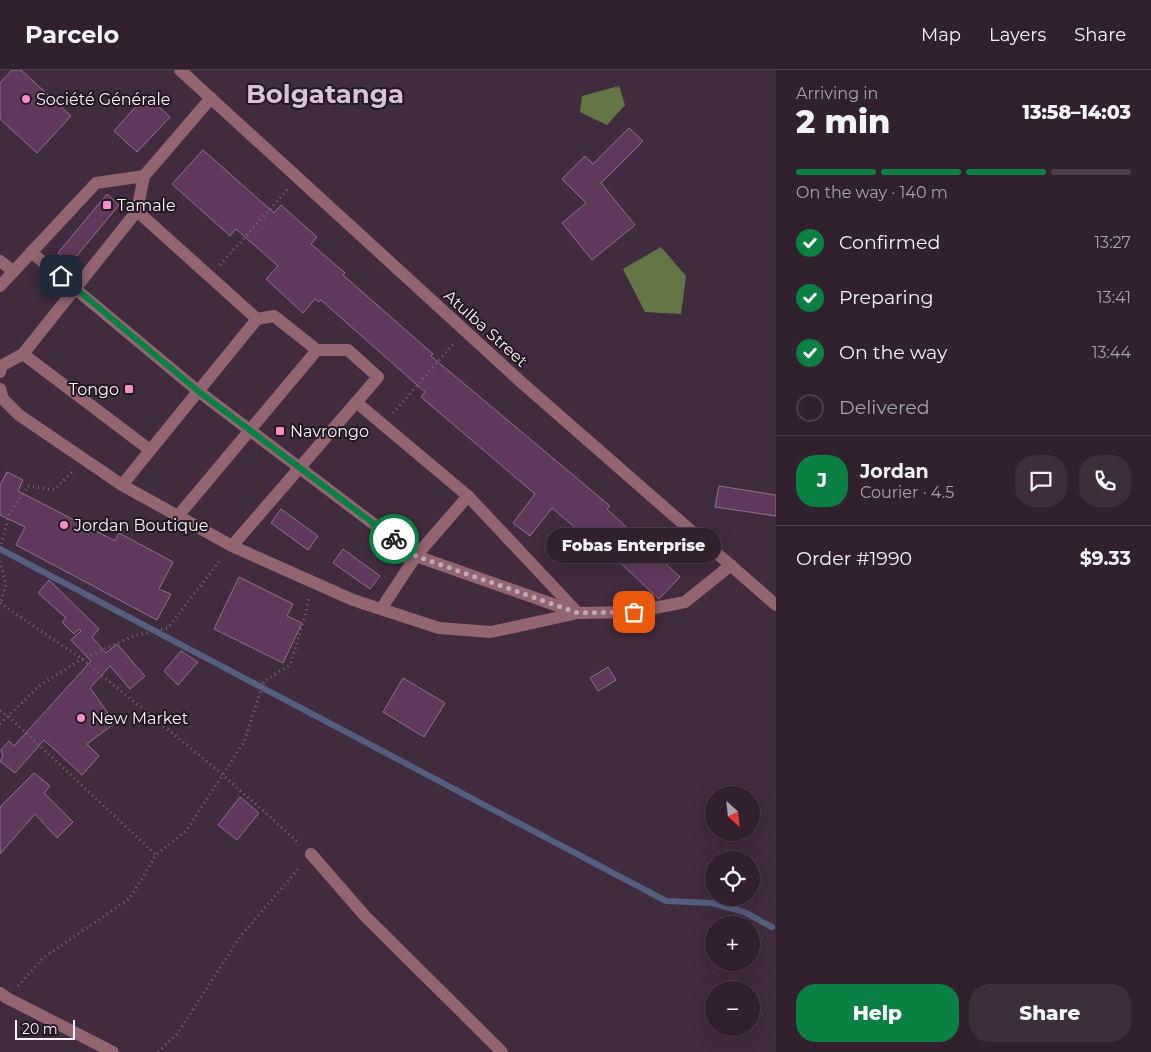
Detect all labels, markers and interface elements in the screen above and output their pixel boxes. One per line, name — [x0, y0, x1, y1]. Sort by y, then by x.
text: Parcelo — [25, 20, 119, 49]
text: Map — [921, 24, 961, 46]
text: Layers — [989, 24, 1046, 46]
text: Share — [1074, 24, 1126, 46]
district label: Bolgatanga — [246, 78, 404, 110]
text: Arriving in — [796, 84, 878, 103]
place label: Société Générale — [36, 90, 170, 109]
marker: Société Générale — [20, 93, 32, 105]
text: 13:58–14:03 — [1022, 101, 1131, 124]
text: 2 min — [796, 102, 890, 141]
text: On the way · 140 m — [796, 183, 948, 202]
place label: Tamale — [117, 196, 176, 215]
marker: Tamale — [101, 199, 113, 211]
icon: check — [796, 229, 824, 257]
text: Confirmed — [839, 231, 940, 254]
text: 13:27 — [1094, 233, 1131, 252]
pin — [40, 255, 82, 297]
icon: home — [47, 262, 75, 290]
icon: check — [796, 284, 824, 312]
street label: Atulba Street — [440, 286, 532, 371]
text: Preparing — [839, 286, 934, 309]
text: 13:41 — [1097, 288, 1131, 307]
icon: check — [796, 339, 824, 367]
text: On the way — [839, 341, 947, 364]
text: 13:44 — [1092, 343, 1131, 362]
place label: Tongo — [69, 380, 119, 399]
marker: Tongo — [123, 383, 135, 395]
text: Delivered — [839, 396, 930, 419]
place label: Navrongo — [290, 422, 369, 441]
marker: Navrongo — [274, 425, 286, 437]
button: chat — [1015, 455, 1067, 507]
button: phone — [1079, 455, 1131, 507]
text: Jordan — [860, 460, 929, 483]
text: J — [817, 469, 827, 492]
text: Courier · 4.5 — [860, 483, 954, 502]
courier — [369, 514, 419, 564]
place label: Jordan Boutique — [73, 516, 208, 535]
marker: Jordan Boutique — [58, 519, 70, 531]
icon: bike — [380, 525, 408, 553]
callout: Fobas Enterprise — [546, 527, 722, 562]
text: Fobas Enterprise — [562, 536, 705, 555]
text: Order #1990 — [796, 547, 912, 570]
text: $9.33 — [1080, 547, 1131, 570]
pin — [613, 591, 655, 633]
icon: bag — [620, 598, 648, 626]
place label: New Market — [91, 709, 189, 728]
marker: New Market — [75, 712, 87, 724]
north arrow — [705, 786, 760, 841]
map controls — [705, 786, 760, 1036]
button: locate — [705, 851, 760, 906]
button: + — [705, 916, 760, 971]
button: − — [705, 981, 760, 1036]
button: Help — [796, 984, 959, 1042]
button: Share — [969, 984, 1131, 1042]
scale bar — [15, 1017, 75, 1040]
text: 20 m — [22, 1020, 58, 1038]

